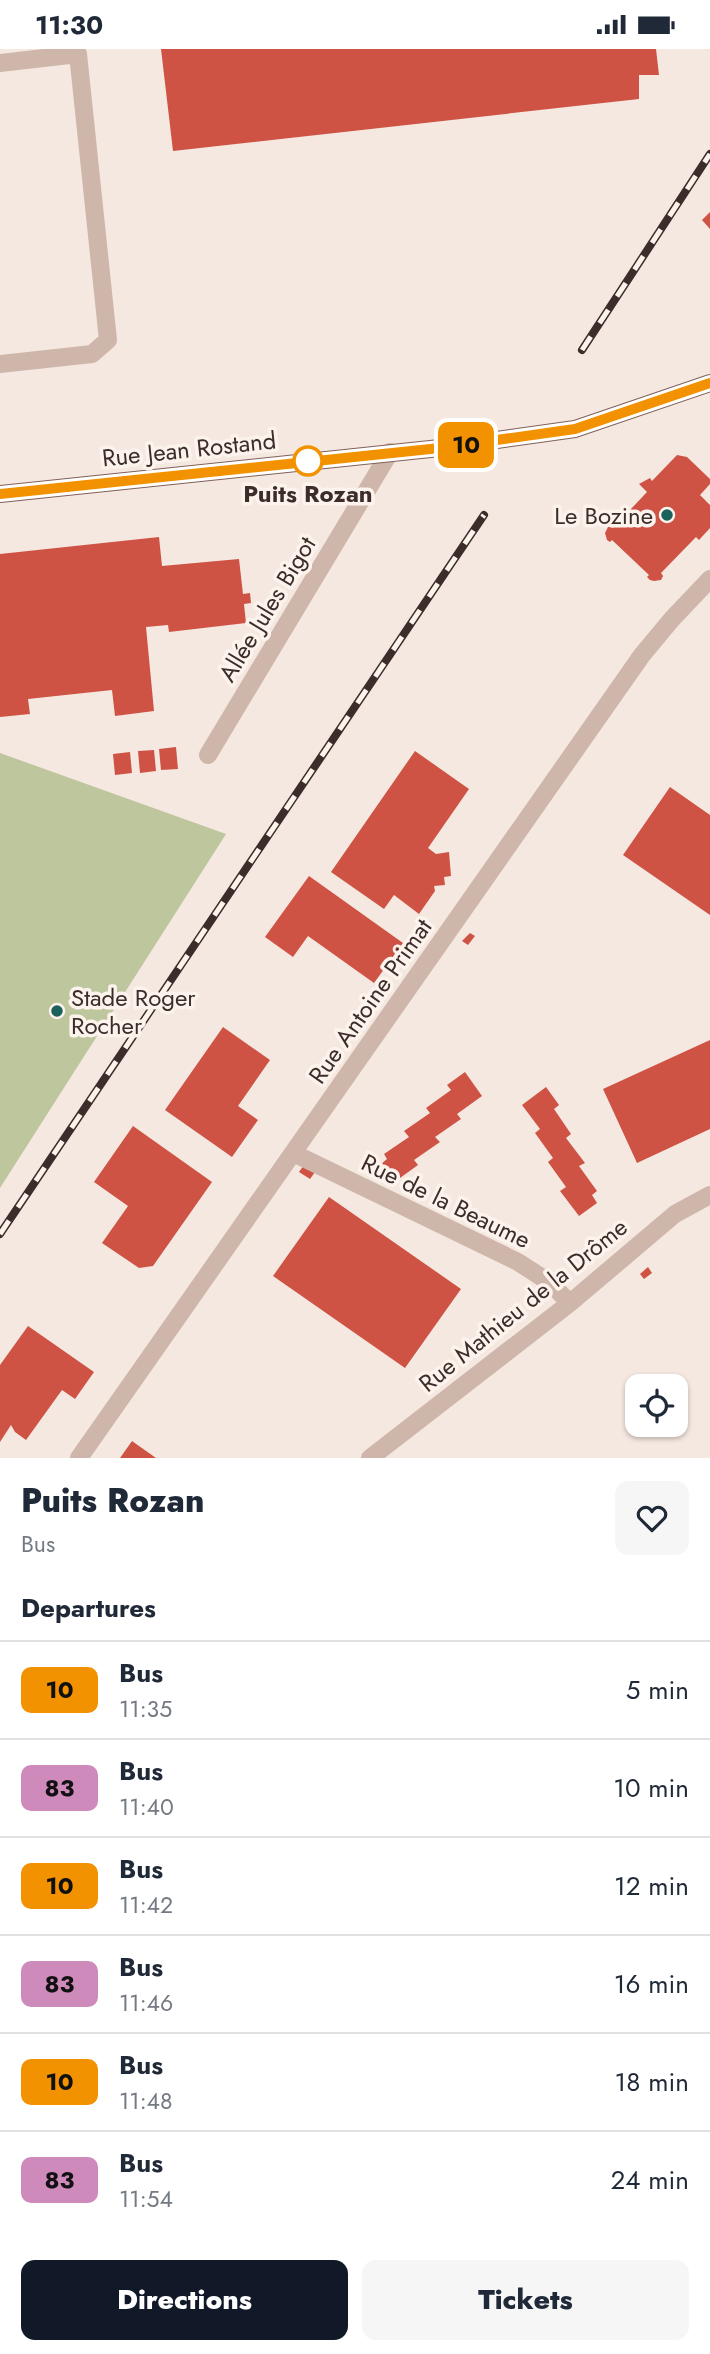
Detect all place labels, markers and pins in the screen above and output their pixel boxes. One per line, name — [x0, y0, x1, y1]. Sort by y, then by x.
marker: Puits Rozan — [293, 446, 323, 476]
place label: Puits Rozan — [243, 476, 373, 511]
place label: Le Bozine — [554, 498, 653, 533]
marker: Le Bozine — [659, 507, 675, 523]
place label: Stade Roger Rocher — [71, 980, 196, 1043]
marker: Stade Roger Rocher — [49, 1003, 65, 1019]

